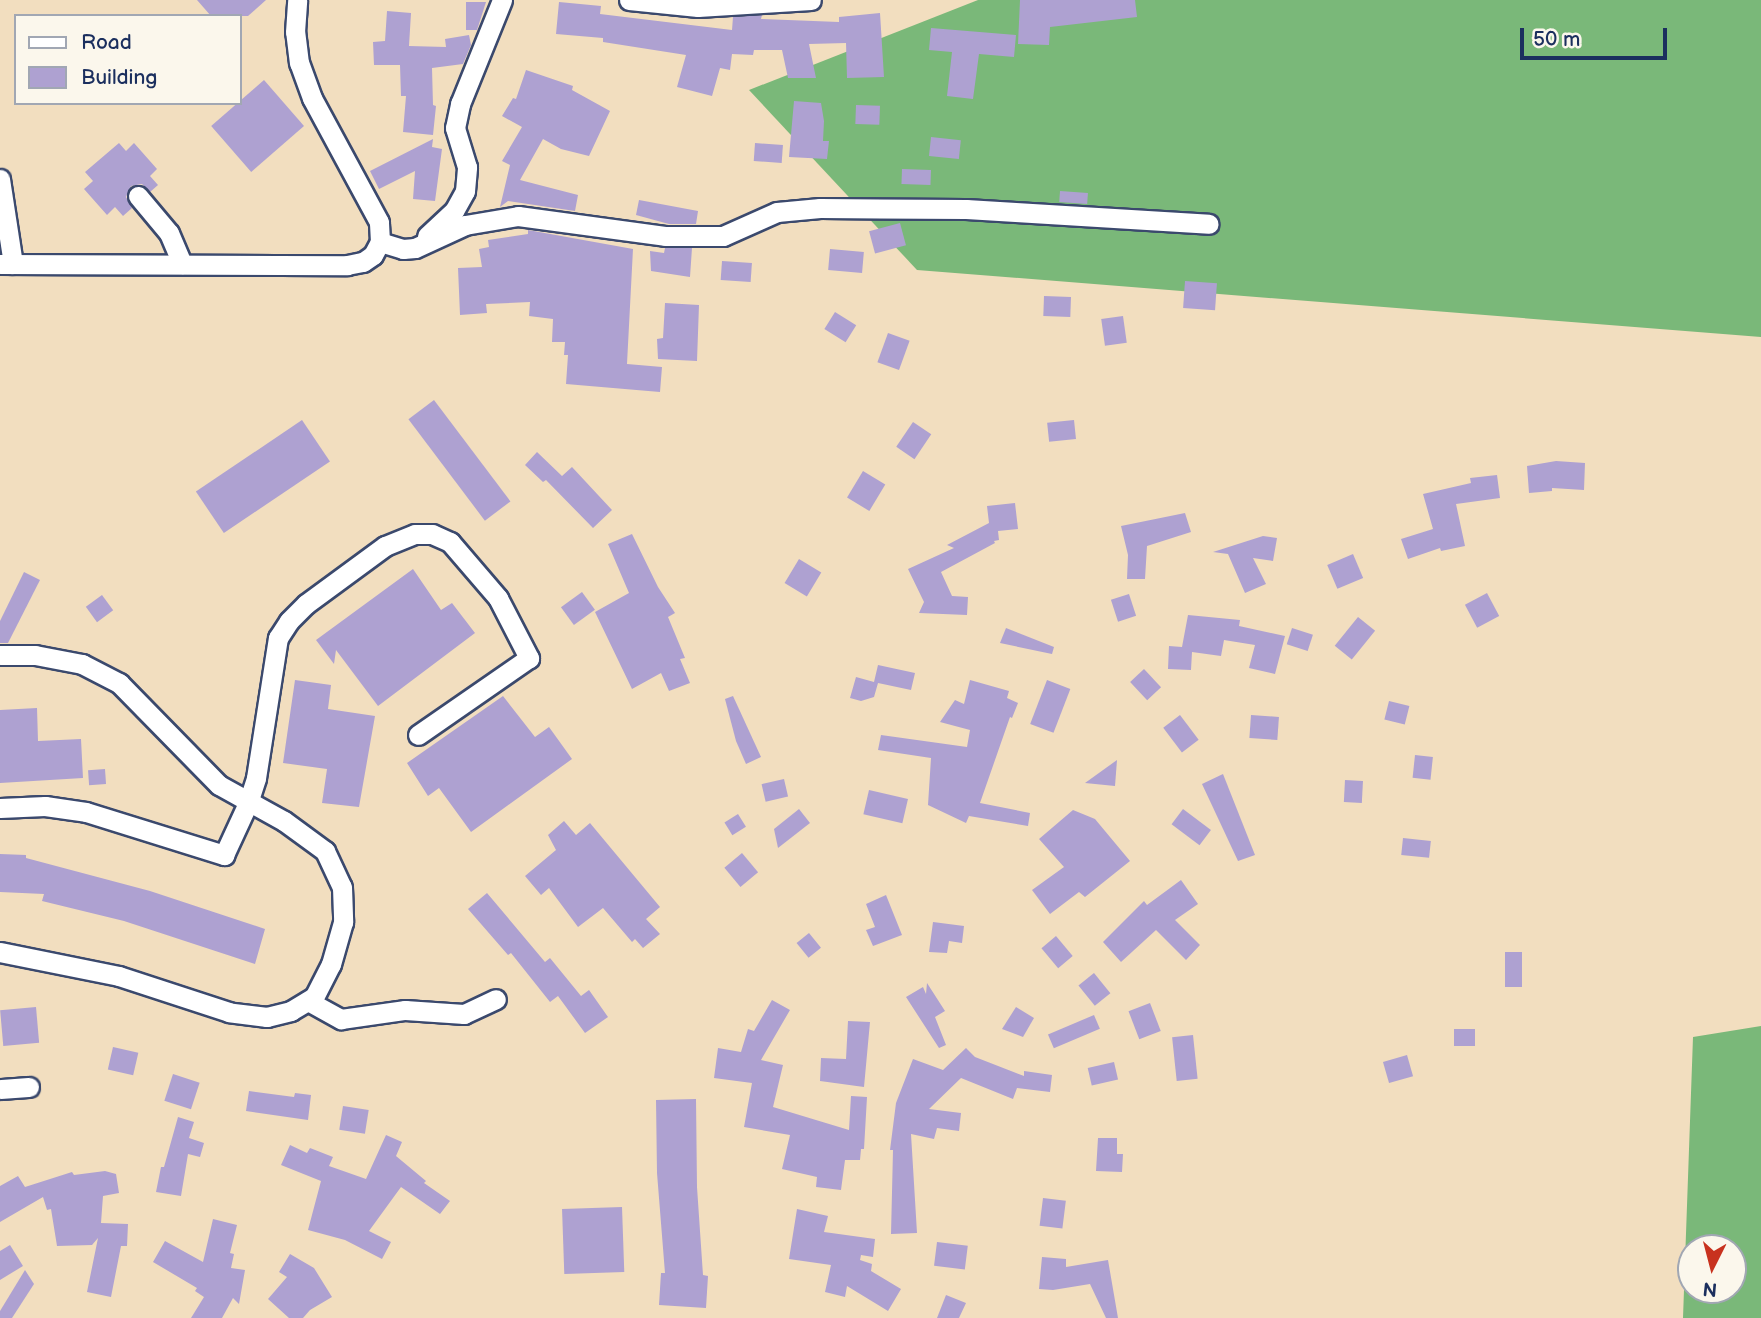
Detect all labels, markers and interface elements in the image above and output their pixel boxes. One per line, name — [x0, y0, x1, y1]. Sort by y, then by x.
legend — [14, 14, 242, 105]
scale bar — [1523, 14, 1670, 58]
text: 50 m — [1533, 27, 1580, 52]
text: Road — [81, 30, 132, 55]
text: Building — [81, 65, 157, 90]
north arrow — [1677, 1234, 1747, 1304]
text: N — [1702, 1276, 1718, 1301]

